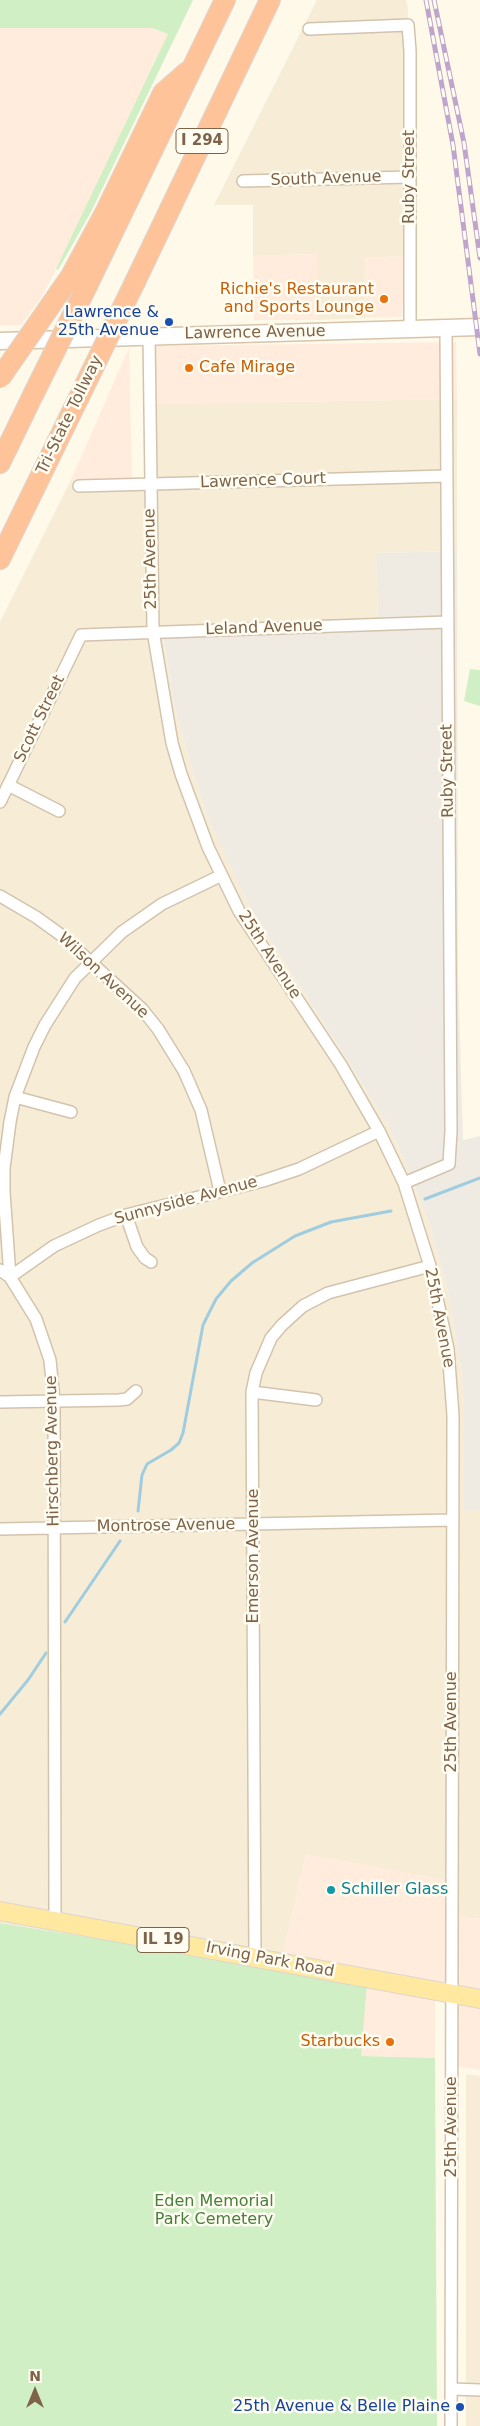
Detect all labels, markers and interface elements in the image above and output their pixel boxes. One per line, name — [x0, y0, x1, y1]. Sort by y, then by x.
road number: I 294 — [176, 128, 228, 154]
street label: Ruby Street — [400, 130, 420, 224]
street label: South Avenue — [270, 167, 382, 191]
place label: Richie's Restaurant and Sports Lounge — [220, 280, 374, 318]
marker: Richie's Restaurant and Sports Lounge — [378, 293, 390, 305]
place label: Lawrence & 25th Avenue — [58, 303, 159, 341]
marker: Lawrence & 25th Avenue — [163, 316, 175, 328]
street label: Lawrence Avenue — [184, 322, 326, 344]
street label: Tri-State Tollway — [33, 352, 107, 478]
place label: Cafe Mirage — [199, 358, 295, 378]
marker: Cafe Mirage — [183, 362, 195, 374]
street label: Lawrence Court — [200, 469, 326, 493]
street label: 25th Avenue — [141, 508, 161, 610]
street label: Leland Avenue — [205, 616, 323, 640]
street label: Scott Street — [11, 672, 69, 766]
street label: Ruby Street — [438, 724, 458, 818]
street label: 25th Avenue — [233, 907, 305, 1003]
street label: Wilson Avenue — [54, 929, 152, 1023]
street label: Sunnyside Avenue — [112, 1173, 260, 1229]
street label: 25th Avenue — [420, 1266, 458, 1370]
street label: Hirschberg Avenue — [42, 1375, 64, 1527]
street label: Emerson Avenue — [244, 1489, 264, 1623]
street label: Montrose Avenue — [96, 1515, 236, 1537]
street label: 25th Avenue — [442, 1671, 462, 1773]
place label: Schiller Glass — [341, 1880, 448, 1900]
marker: Schiller Glass — [325, 1884, 337, 1896]
road number: IL 19 — [137, 1928, 189, 1952]
street label: Irving Park Road — [204, 1938, 336, 1982]
place label: Starbucks — [300, 2032, 380, 2052]
marker: Starbucks — [384, 2036, 396, 2048]
street label: 25th Avenue — [442, 2076, 462, 2178]
park label: Eden Memorial Park Cemetery — [154, 2192, 274, 2230]
north arrow — [10, 2366, 60, 2416]
text: N — [29, 2368, 41, 2384]
place label: 25th Avenue & Belle Plaine — [233, 2397, 450, 2417]
marker: 25th Avenue & Belle Plaine — [454, 2401, 466, 2413]

